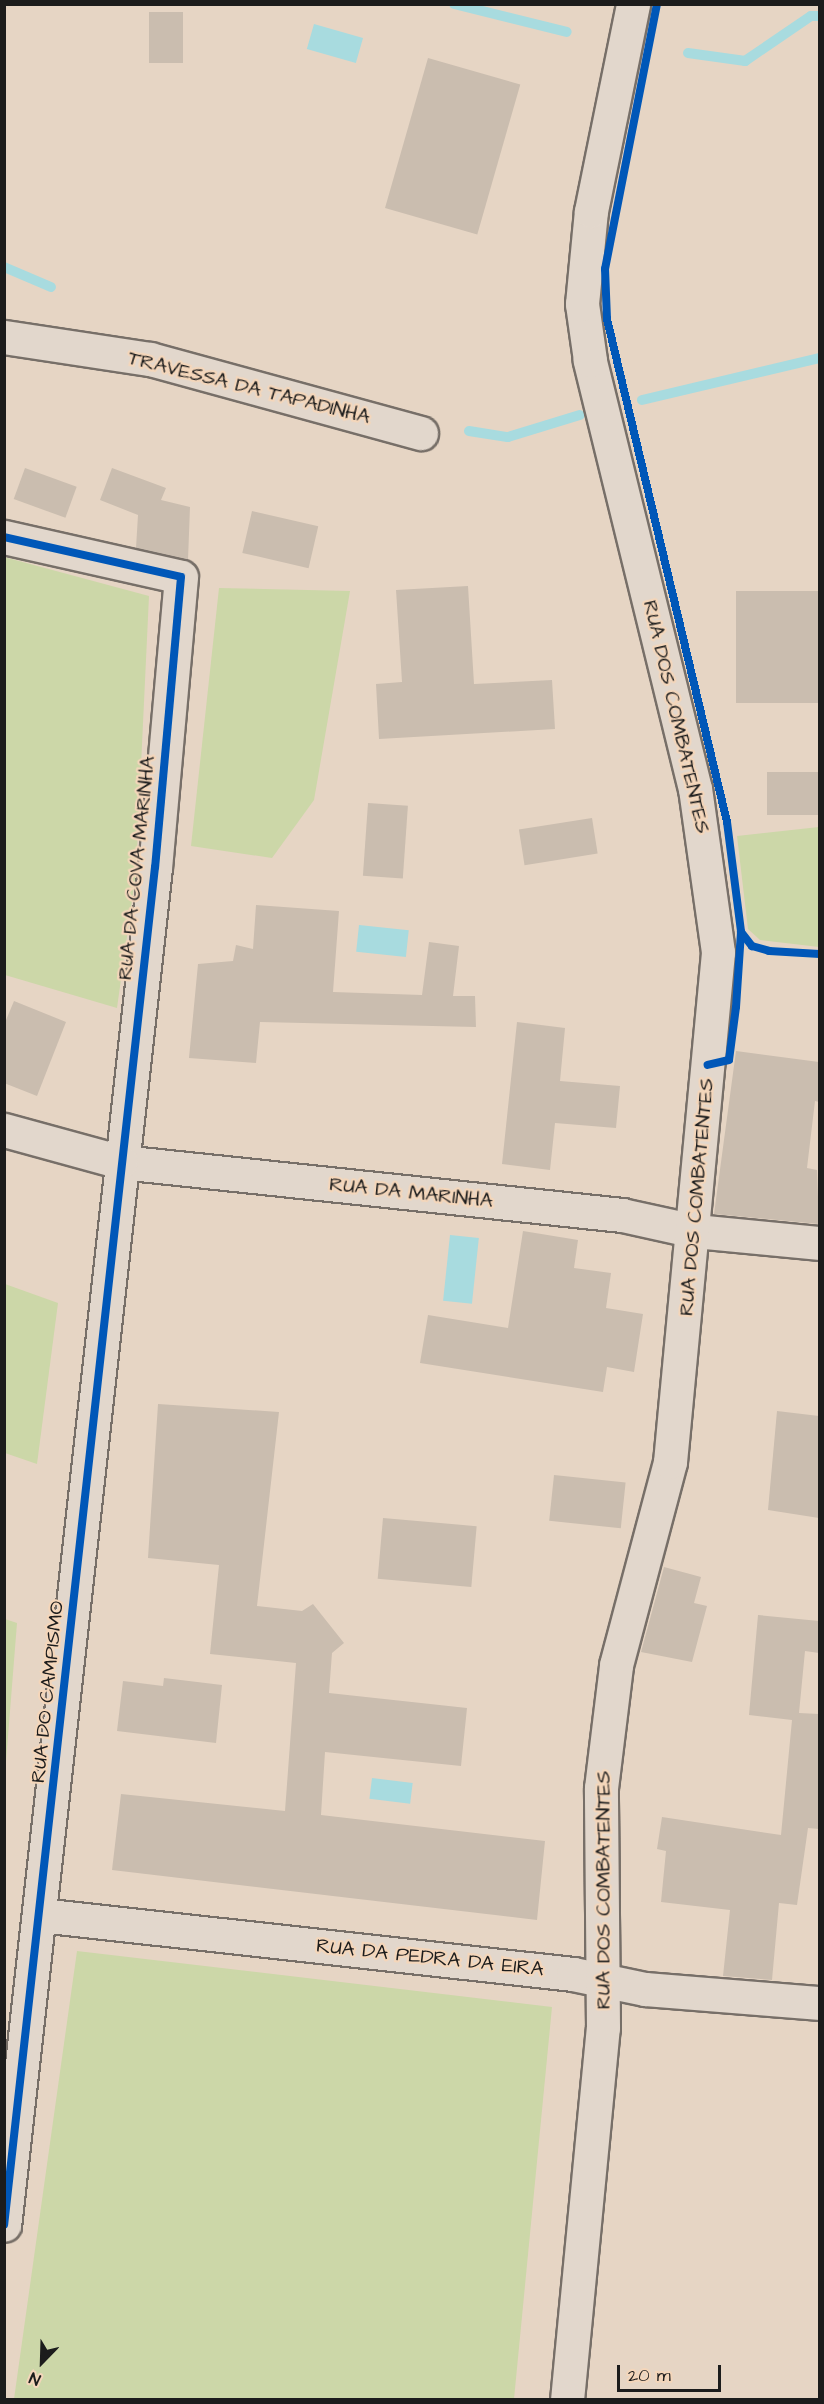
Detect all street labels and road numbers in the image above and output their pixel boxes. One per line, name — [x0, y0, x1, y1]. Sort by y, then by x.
street label: TRAVESSA DA TAPADINHA — [126, 346, 372, 430]
street label: RUA DOS COMBATENTES — [637, 598, 715, 836]
street label: RUA DA COVA MARINHA — [113, 755, 161, 981]
street label: RUA DOS COMBATENTES — [675, 1077, 719, 1317]
street label: RUA DA MARINHA — [328, 1172, 494, 1214]
street label: RUA DO CAMPISMO — [27, 1600, 69, 1784]
street label: RUA DOS COMBATENTES — [592, 1771, 616, 2009]
street label: RUA DA PEDRA DA EIRA — [315, 1934, 545, 1982]

